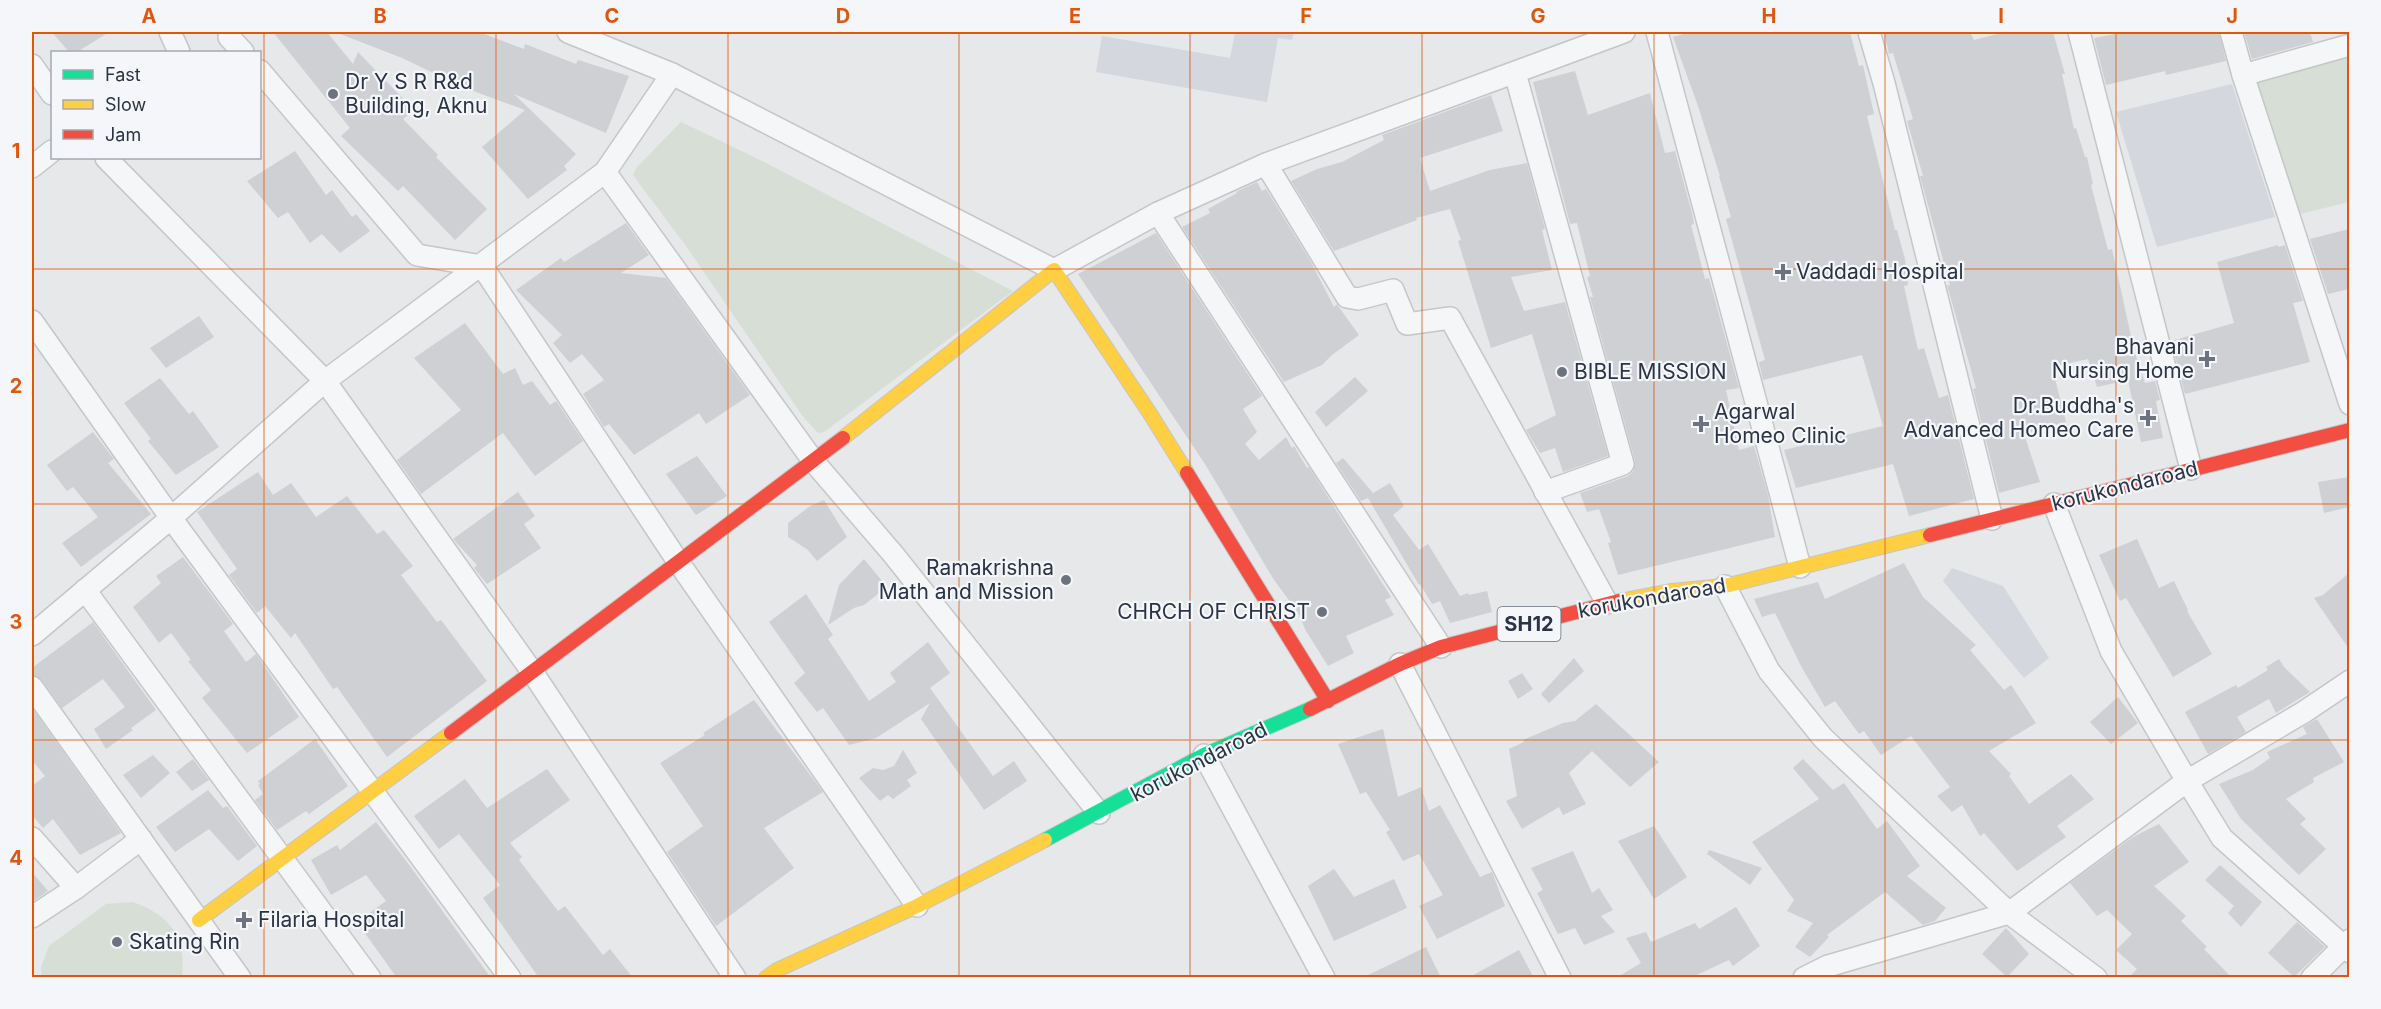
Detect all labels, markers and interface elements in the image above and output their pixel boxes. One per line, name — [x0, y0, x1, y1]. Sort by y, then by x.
text: A — [142, 4, 157, 28]
text: B — [373, 4, 387, 28]
text: C — [605, 4, 619, 28]
text: D — [836, 4, 850, 28]
text: E — [1069, 4, 1081, 28]
text: F — [1300, 4, 1312, 28]
text: G — [1530, 4, 1546, 28]
text: H — [1762, 4, 1776, 28]
text: I — [1998, 4, 2004, 28]
text: J — [2226, 4, 2238, 28]
legend — [51, 51, 261, 159]
text: Fast — [105, 64, 141, 85]
place label: Dr Y S R R&d Building, Aknu — [345, 69, 487, 118]
marker: Dr Y S R R&d Building, Aknu — [326, 87, 340, 101]
text: Slow — [105, 94, 146, 115]
text: Jam — [105, 124, 141, 145]
text: 1 — [12, 139, 20, 163]
place label: Vaddadi Hospital — [1796, 259, 1964, 284]
marker: Vaddadi Hospital — [1774, 263, 1792, 281]
place label: Bhavani Nursing Home — [2052, 334, 2194, 383]
marker: Bhavani Nursing Home — [2198, 350, 2216, 368]
place label: BIBLE MISSION — [1574, 359, 1727, 384]
marker: BIBLE MISSION — [1555, 365, 1569, 379]
text: 2 — [10, 374, 22, 398]
place label: Dr.Buddha's Advanced Homeo Care — [1903, 393, 2134, 442]
place label: Agarwal Homeo Clinic — [1714, 399, 1846, 448]
marker: Dr.Buddha's Advanced Homeo Care — [2139, 409, 2157, 427]
marker: Agarwal Homeo Clinic — [1692, 415, 1710, 433]
street label: korukondaroad — [2049, 455, 2201, 516]
place label: Ramakrishna Math and Mission — [879, 555, 1054, 604]
street label: korukondaroad — [1576, 572, 1728, 623]
marker: Ramakrishna Math and Mission — [1059, 573, 1073, 587]
place label: CHRCH OF CHRIST — [1117, 599, 1310, 624]
marker: CHRCH OF CHRIST — [1315, 605, 1329, 619]
road number: SH12 — [1498, 607, 1561, 641]
text: 3 — [10, 610, 22, 634]
street label: korukondaroad — [1126, 716, 1271, 807]
text: 4 — [9, 846, 23, 870]
place label: Filaria Hospital — [258, 907, 404, 932]
marker: Filaria Hospital — [235, 911, 253, 929]
place label: Skating Rin — [129, 929, 240, 954]
marker: Skating Rin — [110, 935, 124, 949]

